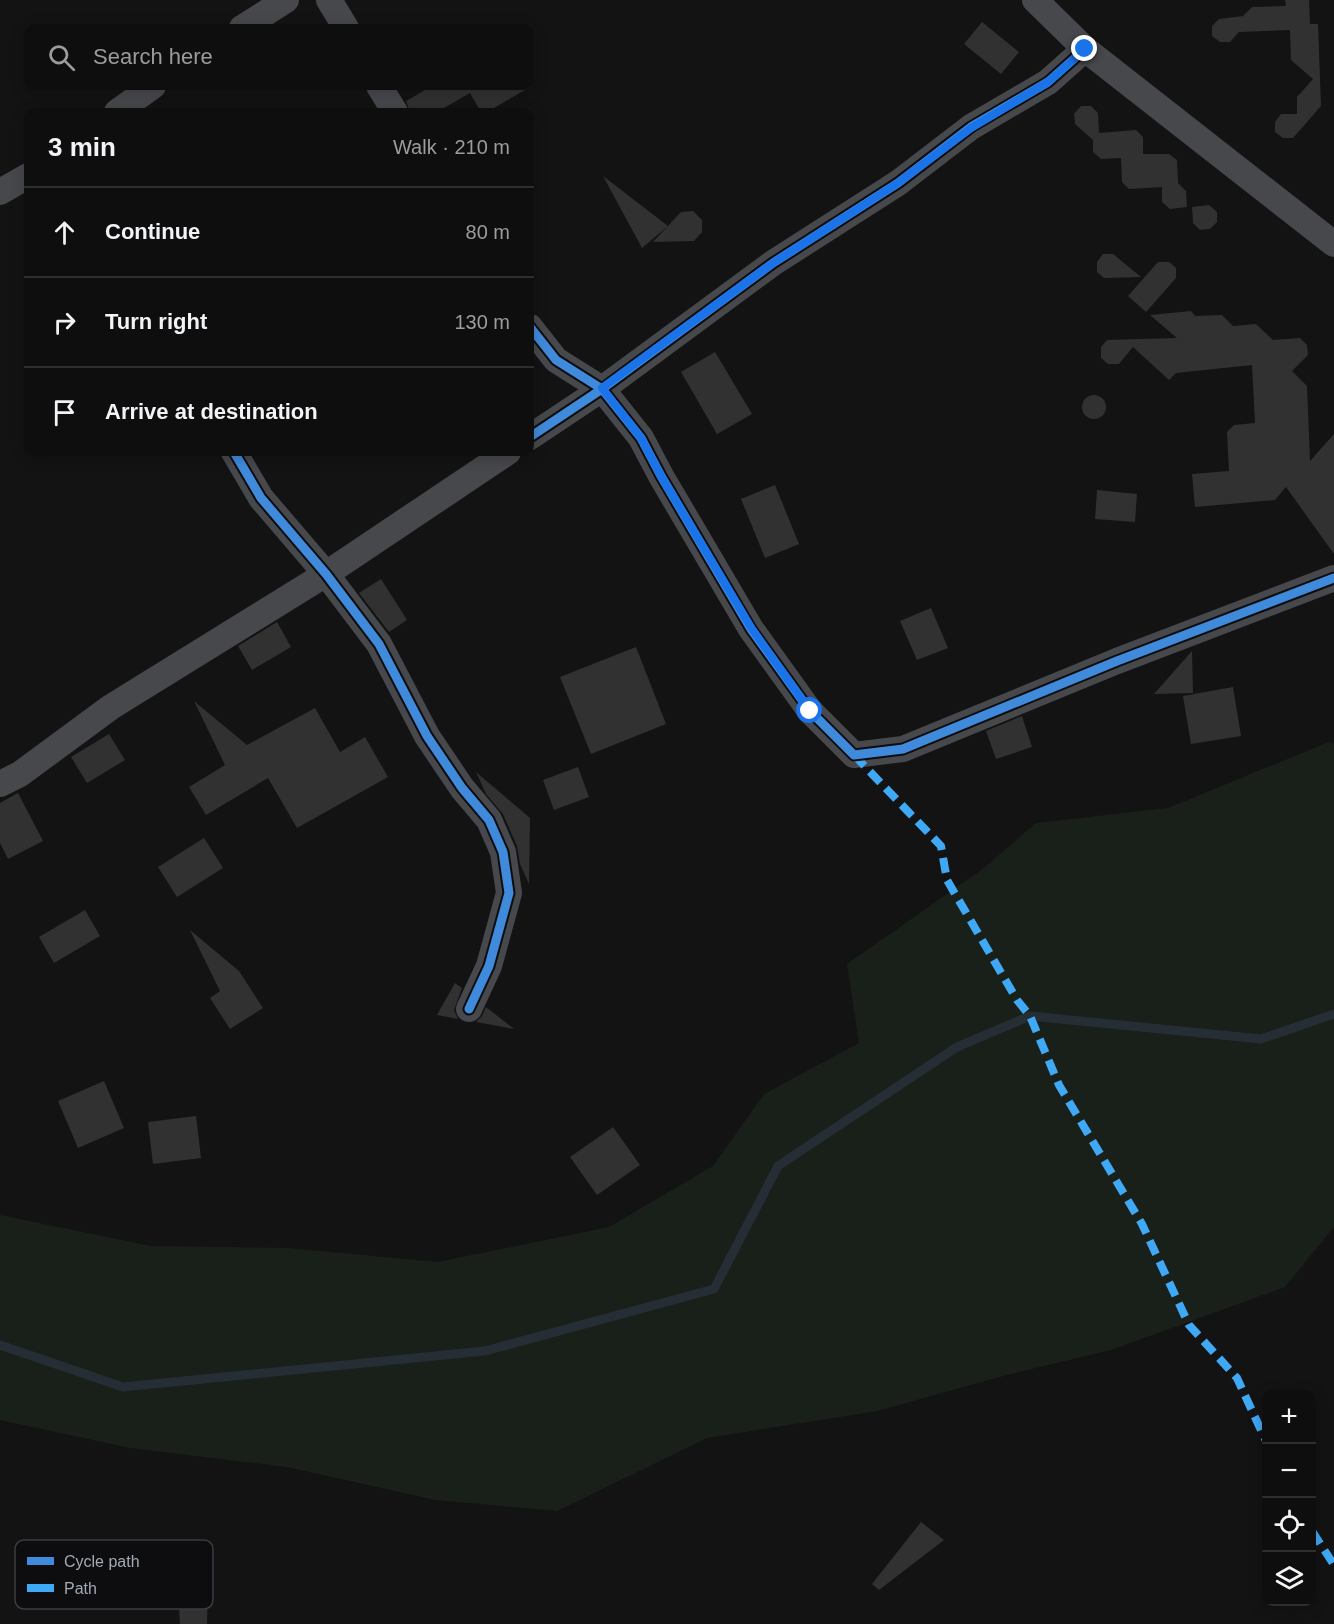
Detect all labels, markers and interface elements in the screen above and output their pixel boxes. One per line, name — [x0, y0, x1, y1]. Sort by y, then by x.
search box — [24, 24, 534, 90]
route end — [1071, 35, 1097, 61]
icon: search — [45, 41, 78, 74]
text: Search here — [93, 44, 213, 69]
text: 3 min — [48, 132, 116, 162]
text: Walk · 210 m — [393, 136, 510, 158]
icon: ahead — [48, 216, 81, 249]
text: Continue — [105, 219, 200, 244]
text: 80 m — [466, 221, 510, 243]
icon: right — [48, 306, 81, 339]
text: Turn right — [105, 309, 207, 334]
text: 130 m — [454, 311, 510, 333]
icon: arrive — [48, 396, 81, 429]
text: Arrive at destination — [105, 399, 318, 424]
route start — [796, 697, 822, 723]
map controls — [1262, 1390, 1316, 1606]
button: + — [1262, 1390, 1316, 1444]
button: − — [1262, 1444, 1316, 1498]
button: locate — [1262, 1498, 1316, 1552]
legend — [15, 1540, 213, 1609]
button: layers — [1262, 1552, 1316, 1606]
text: Cycle path — [64, 1553, 140, 1570]
text: Path — [64, 1580, 97, 1597]

